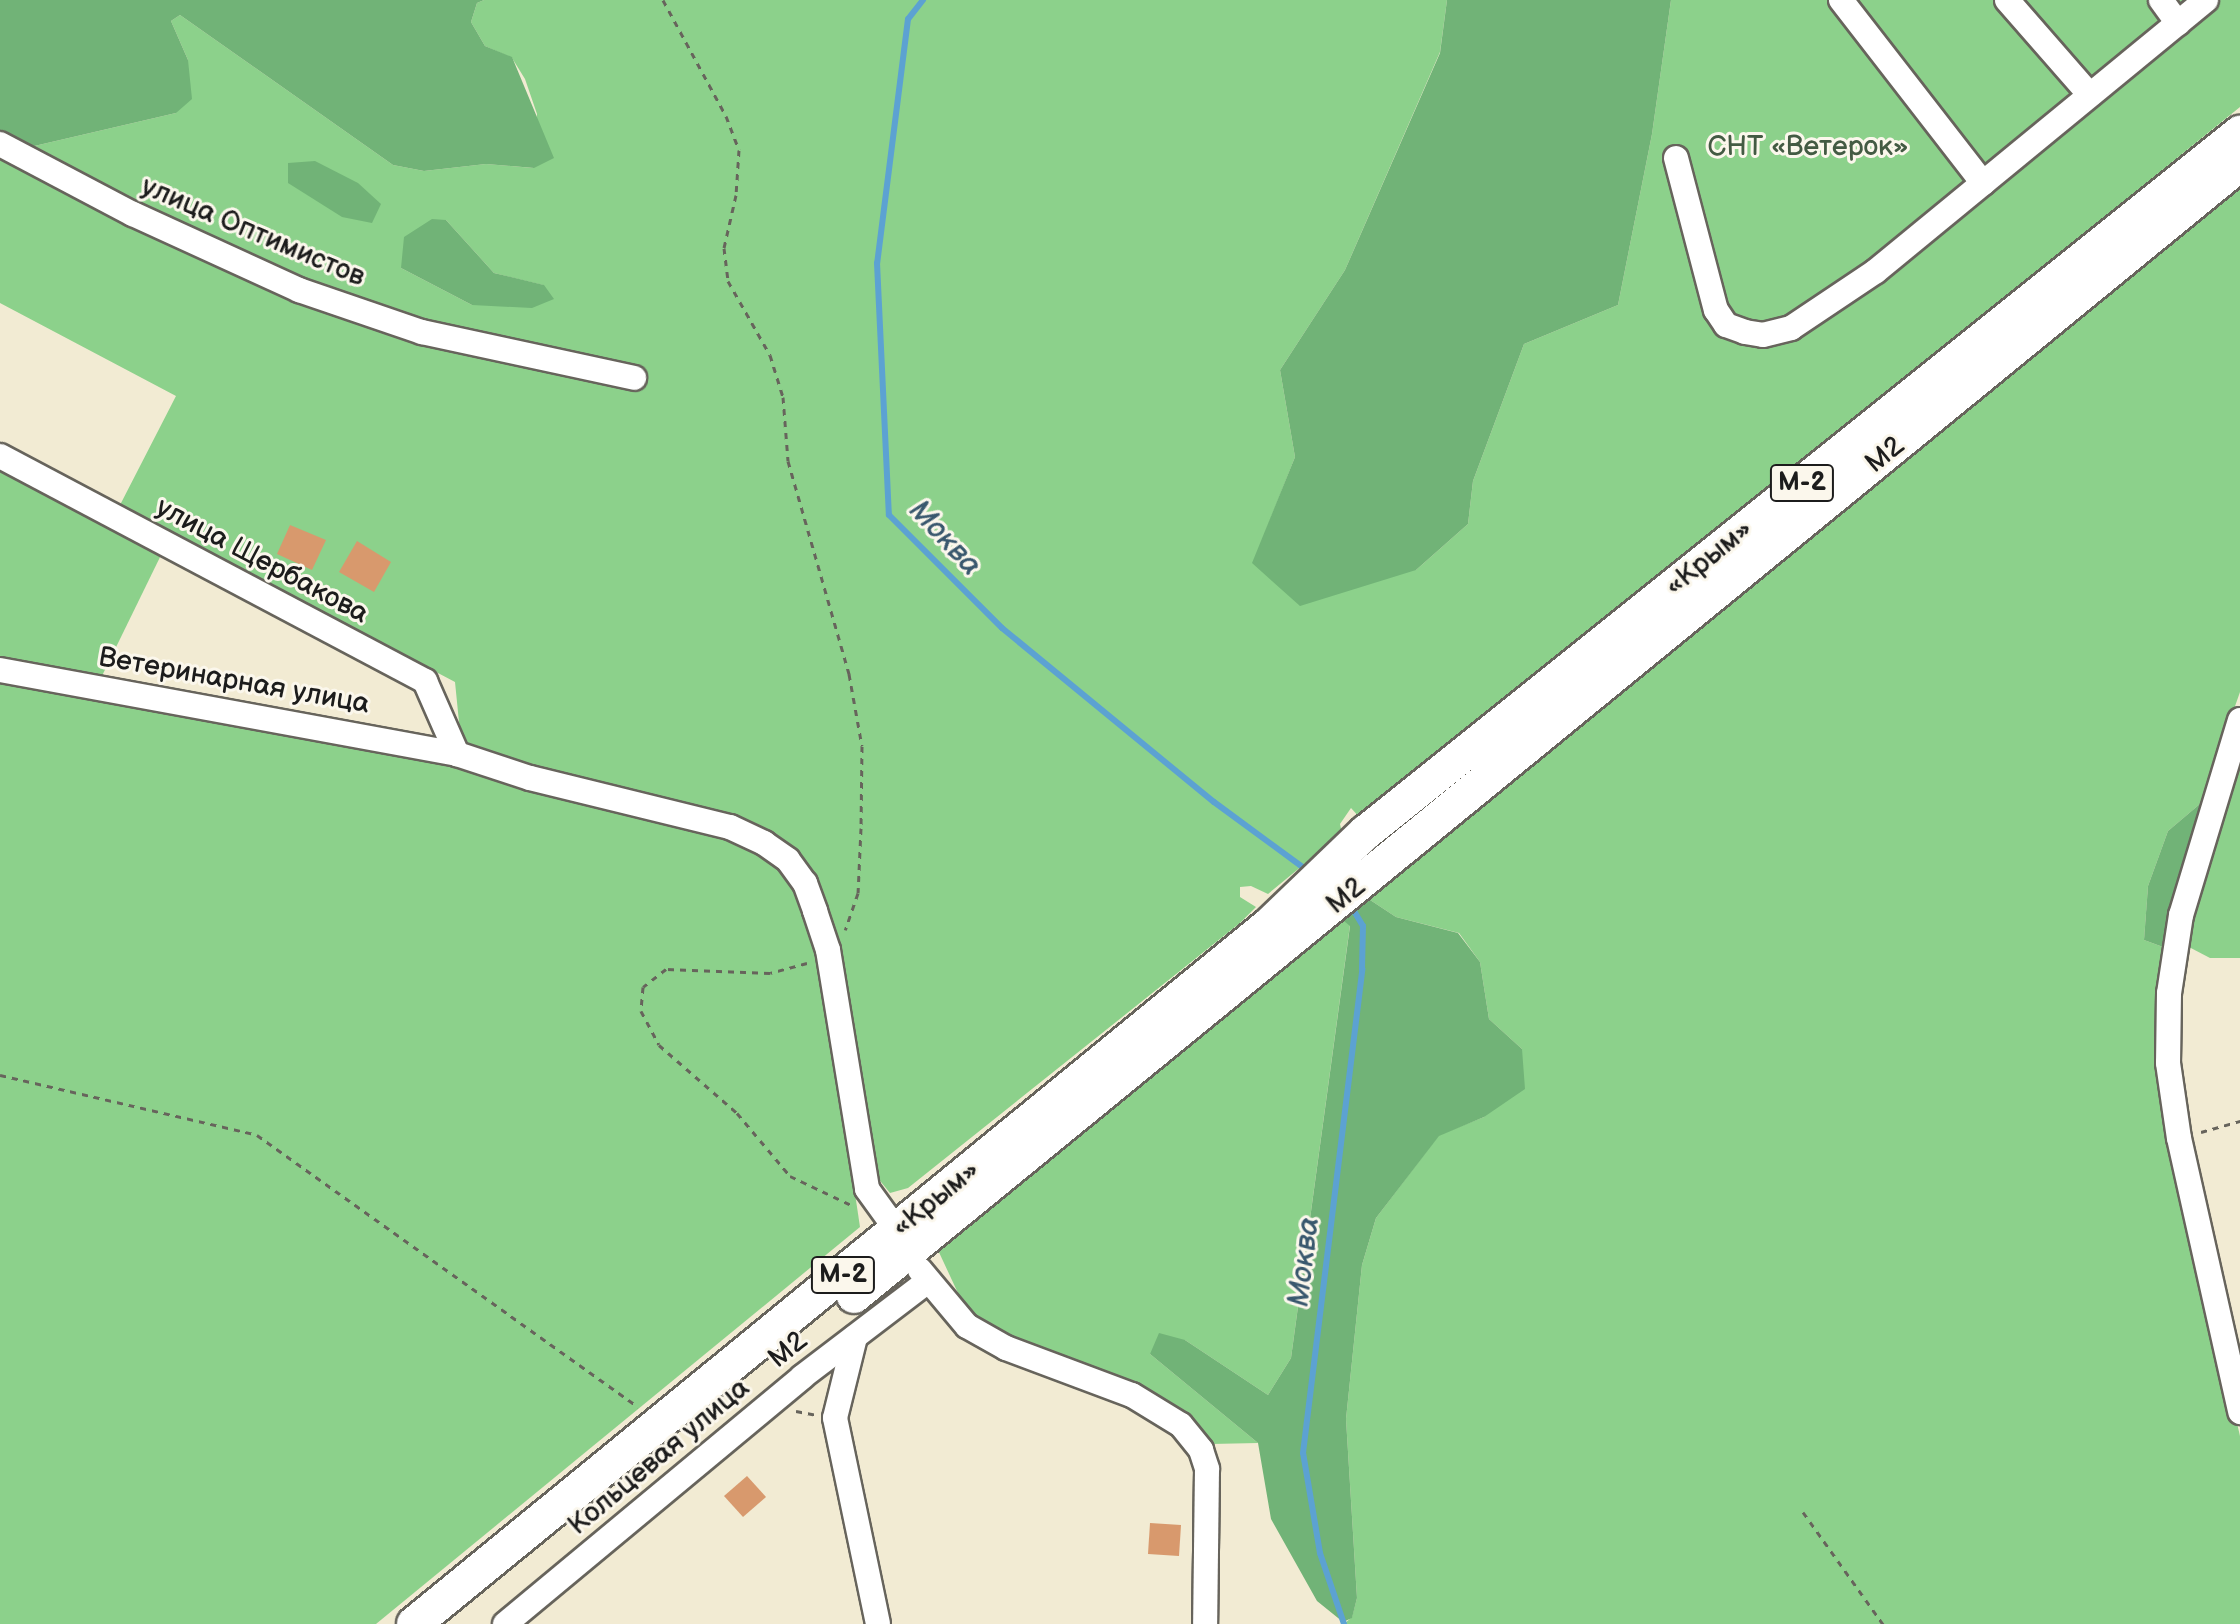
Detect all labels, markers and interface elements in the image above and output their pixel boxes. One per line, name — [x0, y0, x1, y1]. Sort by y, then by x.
park label: СНТ «Ветерок» — [1707, 130, 1909, 164]
street label: улица Оптимистов — [136, 170, 370, 294]
street label: М2 — [1859, 429, 1911, 481]
road number: М-2 — [1768, 461, 1836, 505]
street label: улица Щербакова — [150, 491, 374, 631]
water label: Моква — [901, 493, 989, 583]
street label: «Крым» — [1658, 513, 1760, 603]
street label: Ветеринарная улица — [96, 641, 372, 721]
street label: М2 — [1320, 870, 1372, 922]
street label: «Крым» — [885, 1154, 987, 1244]
water label: Моква — [1281, 1215, 1327, 1309]
road number: М-2 — [809, 1253, 877, 1297]
street label: М2 — [762, 1324, 814, 1376]
street label: Кольцевая улица — [562, 1371, 756, 1543]

